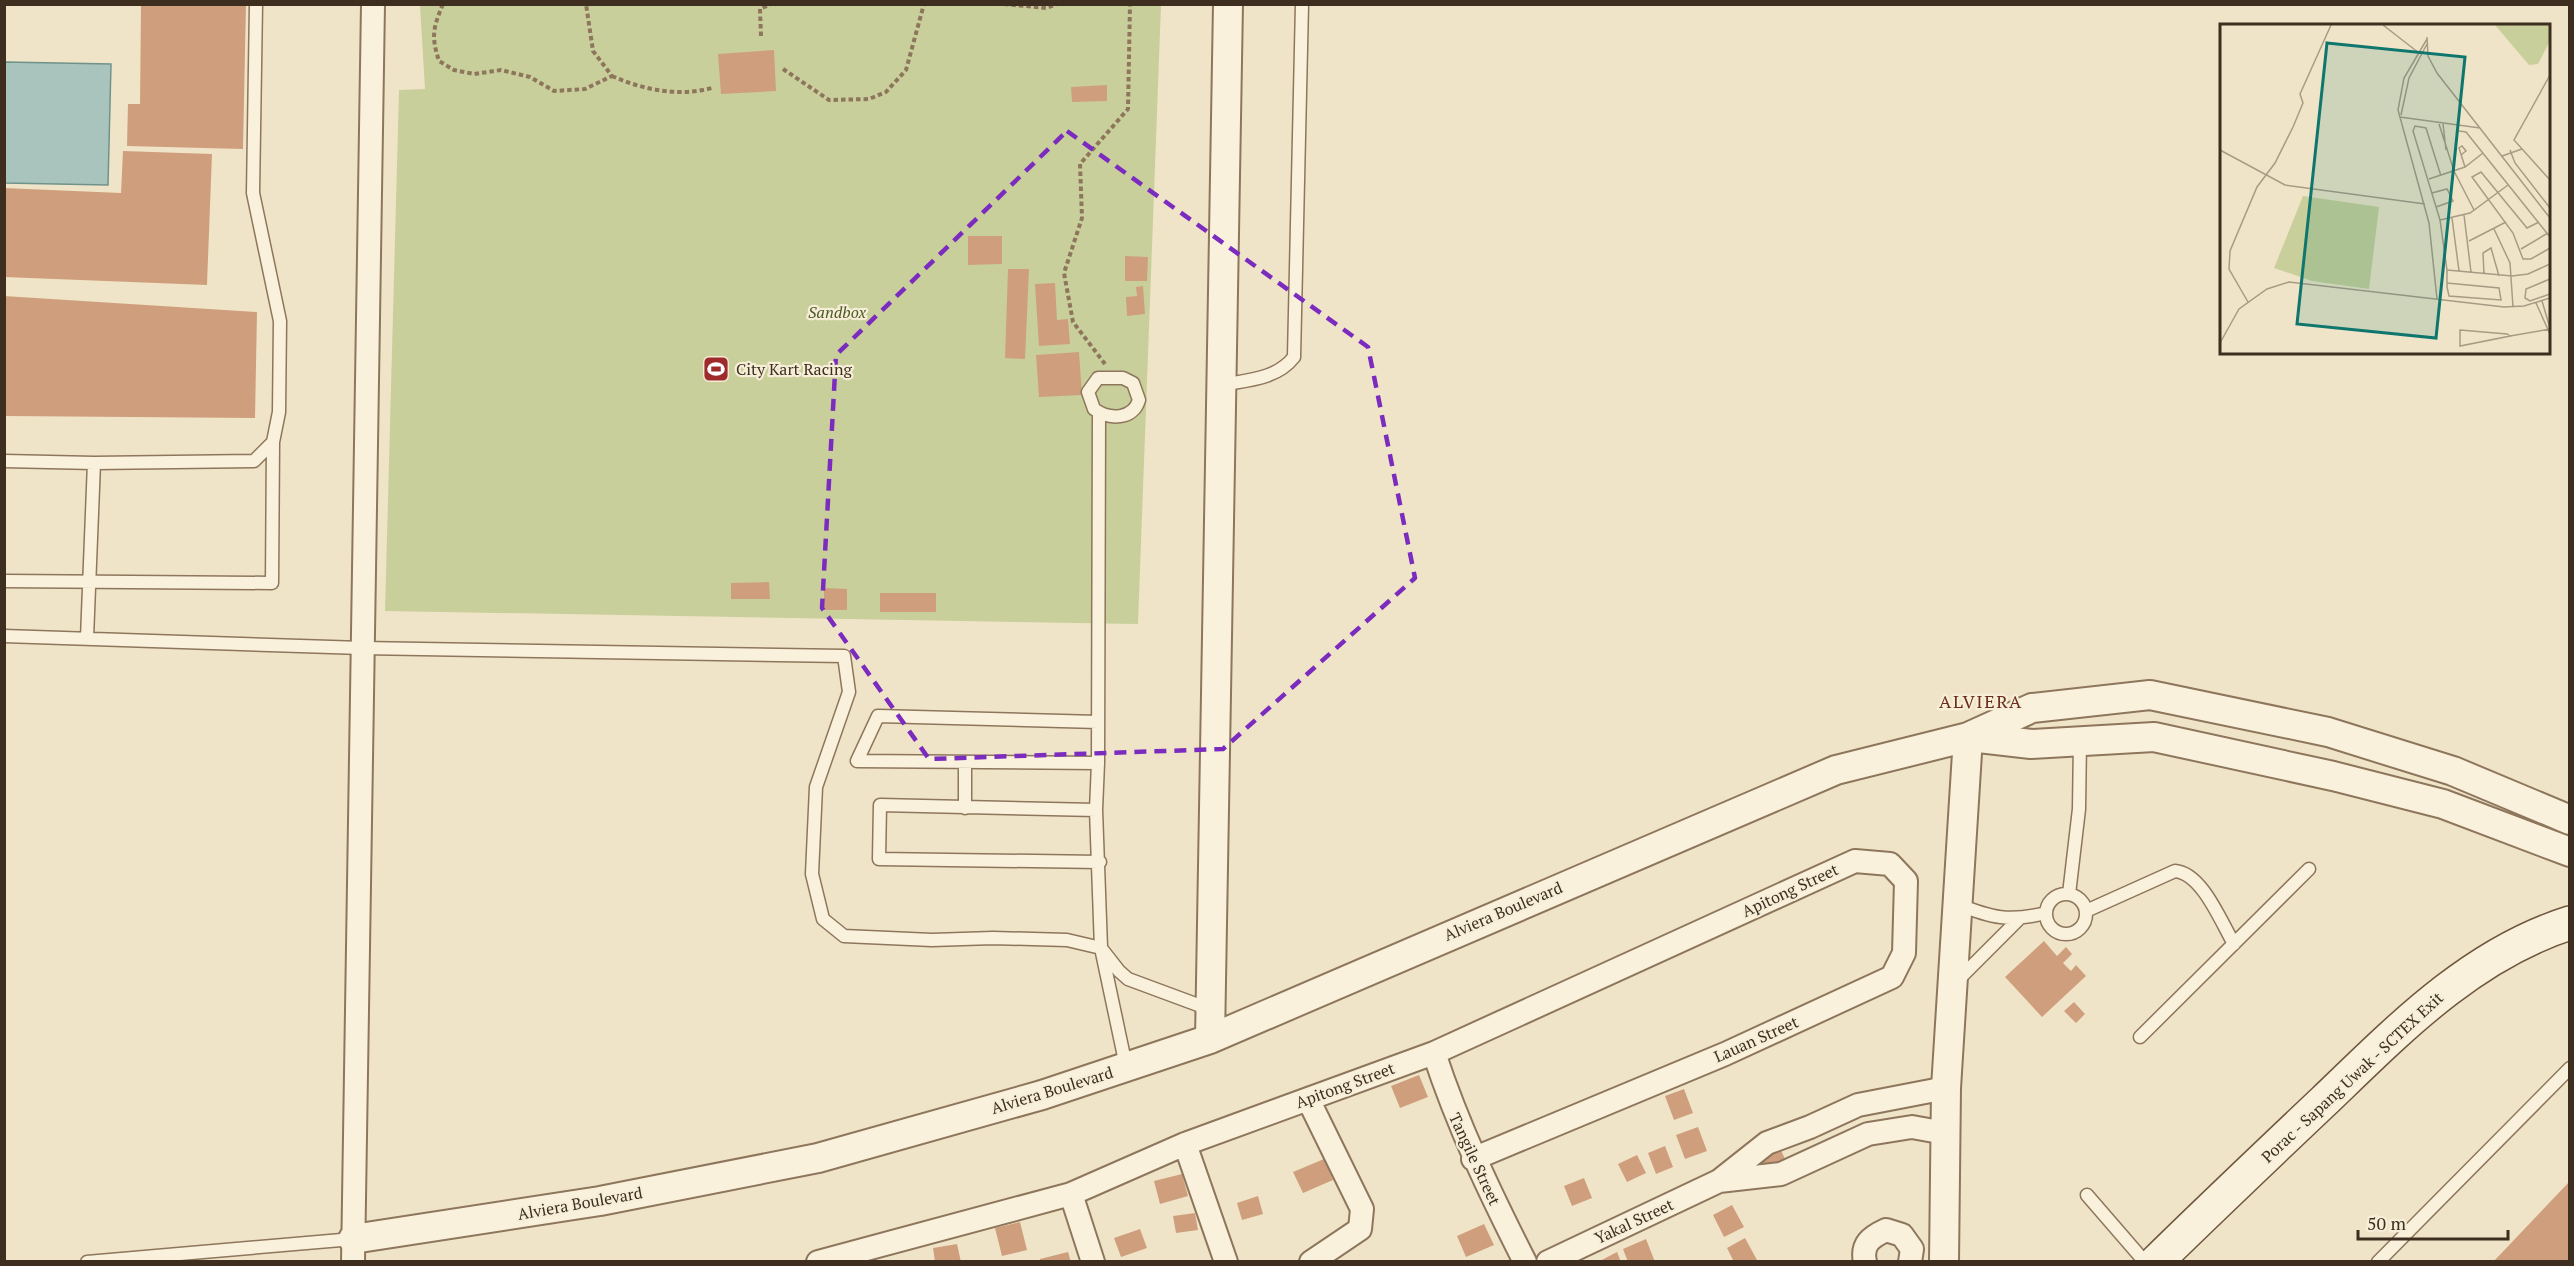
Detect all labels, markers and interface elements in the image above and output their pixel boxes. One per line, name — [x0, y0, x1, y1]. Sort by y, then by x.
inset map — [2220, 24, 2550, 354]
park label: Sandbox — [808, 301, 867, 323]
sports icon: City Kart Racing — [701, 354, 731, 384]
place label: City Kart Racing — [736, 358, 852, 380]
district label: ALVIERA — [1939, 689, 2023, 713]
street label: Apitong Street — [1738, 858, 1842, 922]
street label: Alviera Boulevard — [1440, 876, 1566, 946]
street label: Porac - Sapang Uwak - SCTEX Exit — [2256, 987, 2448, 1167]
street label: Lauan Street — [1710, 1011, 1802, 1067]
street label: Apitong Street — [1292, 1057, 1398, 1113]
street label: Alviera Boulevard — [988, 1061, 1116, 1119]
street label: Tangile Street — [1444, 1109, 1506, 1209]
street label: Alviera Boulevard — [516, 1181, 644, 1225]
street label: Yakal Street — [1591, 1193, 1677, 1249]
scale bar — [2358, 1203, 2508, 1241]
text: 50 m — [2367, 1211, 2407, 1235]

